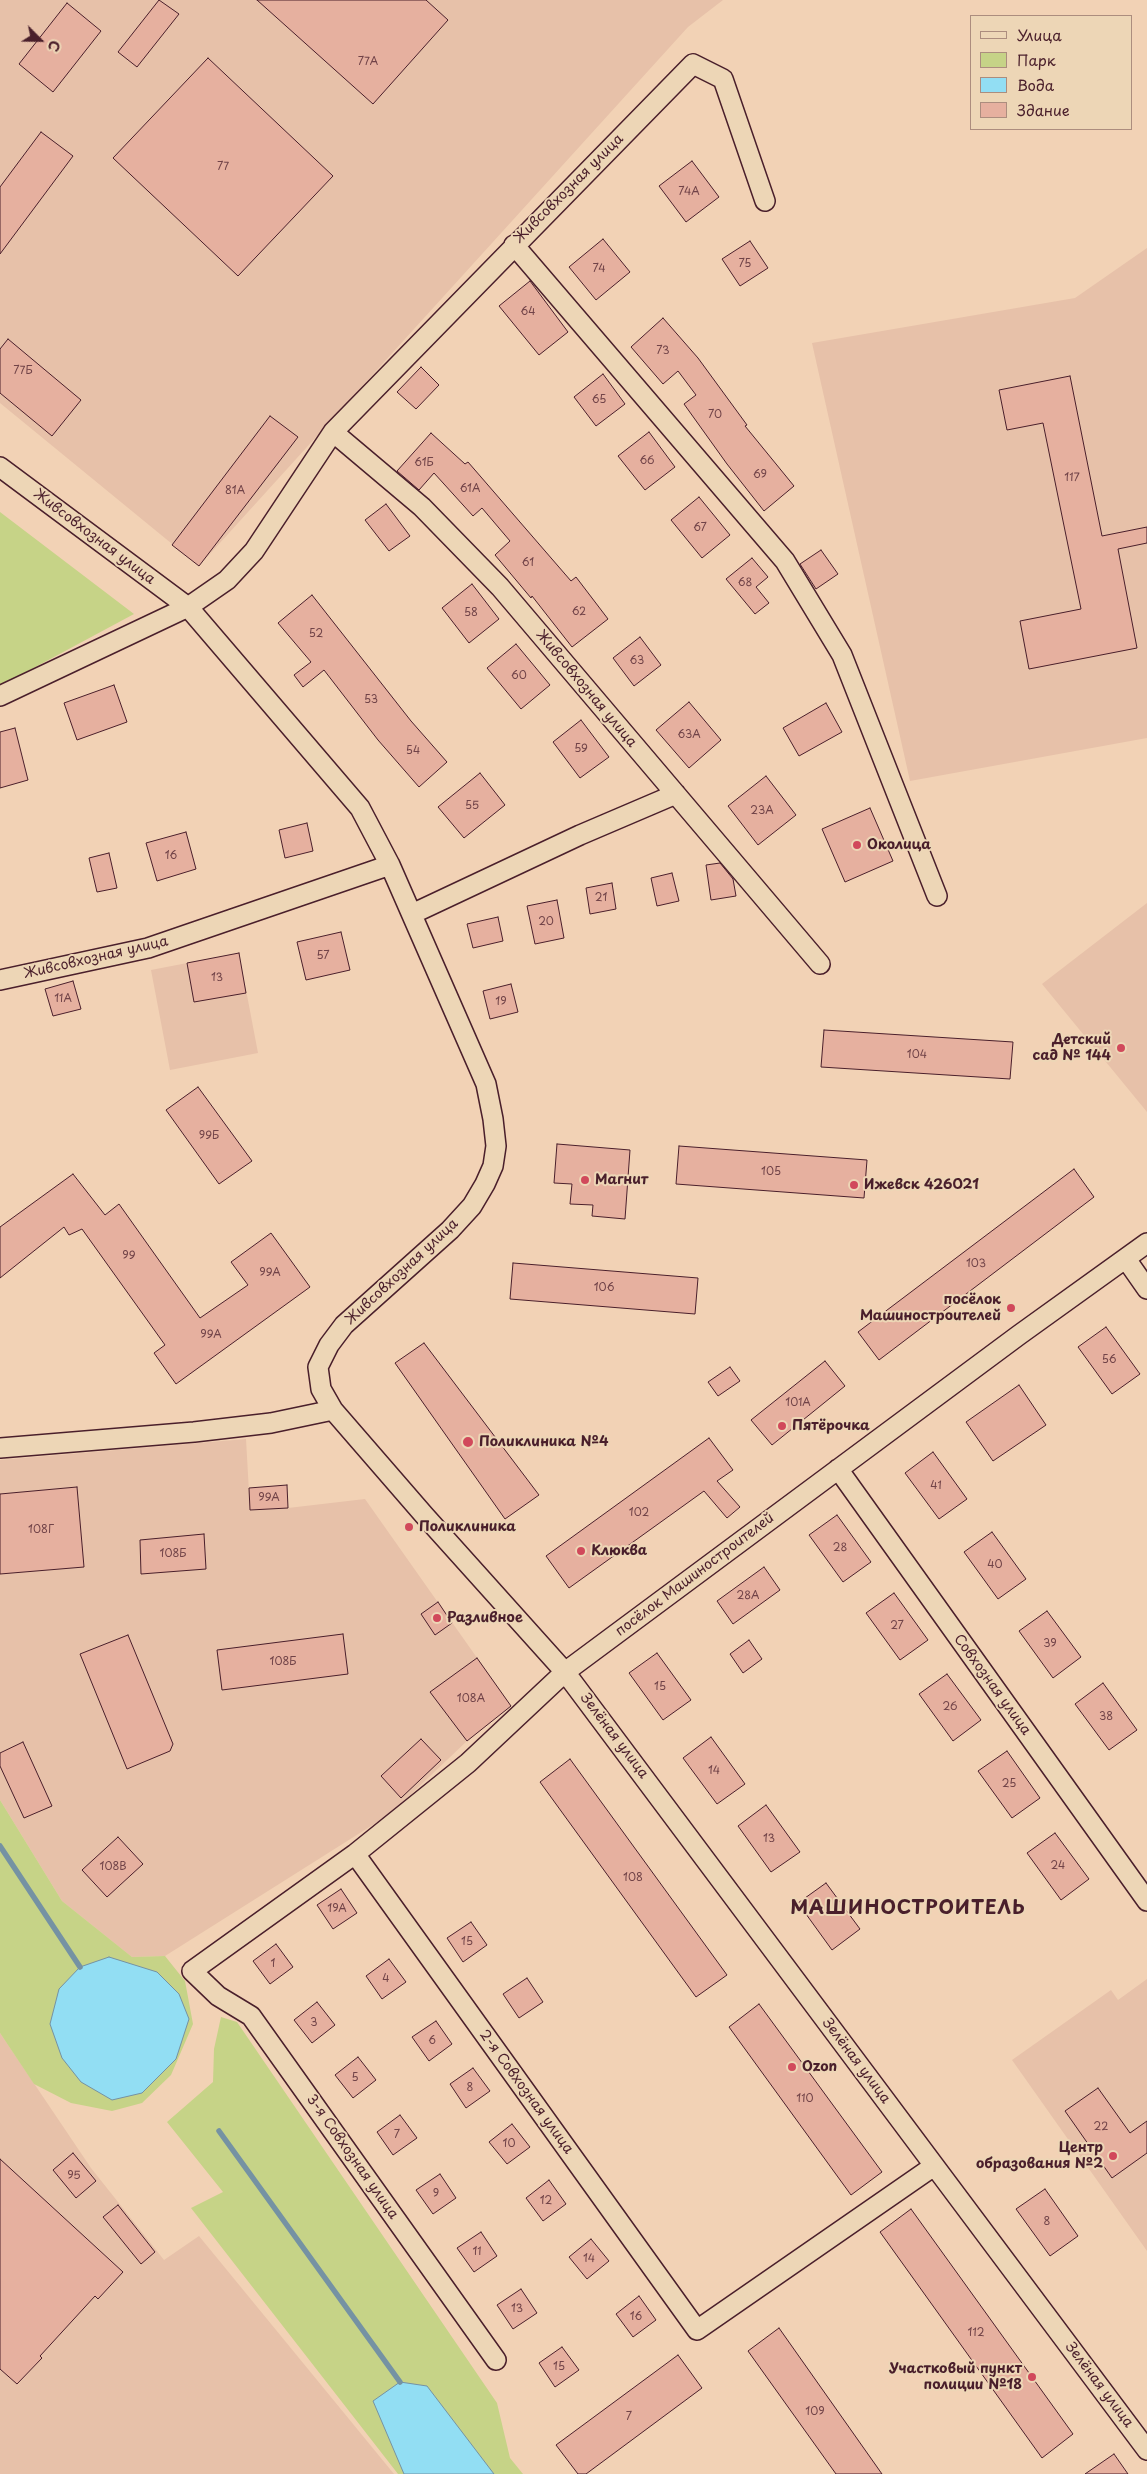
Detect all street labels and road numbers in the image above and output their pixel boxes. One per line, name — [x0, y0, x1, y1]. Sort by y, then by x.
street label: Живсовхозная улица — [511, 131, 627, 247]
street label: Живсовхозная улица — [30, 486, 158, 588]
street label: Живсовхозная улица — [532, 627, 640, 751]
street label: Живсовхозная улица — [22, 933, 170, 983]
street label: Живсовхозная улица — [342, 1215, 462, 1329]
street label: посёлок Машиностроителей — [612, 1510, 778, 1640]
street label: Совхозная улица — [950, 1631, 1034, 1739]
street label: Зелёная улица — [576, 1690, 652, 1782]
street label: Зелёная улица — [818, 2015, 894, 2107]
street label: 2-я Совхозная улица — [475, 2027, 577, 2157]
street label: 3-я Совхозная улица — [303, 2091, 401, 2223]
street label: Зелёная улица — [1061, 2339, 1137, 2431]

